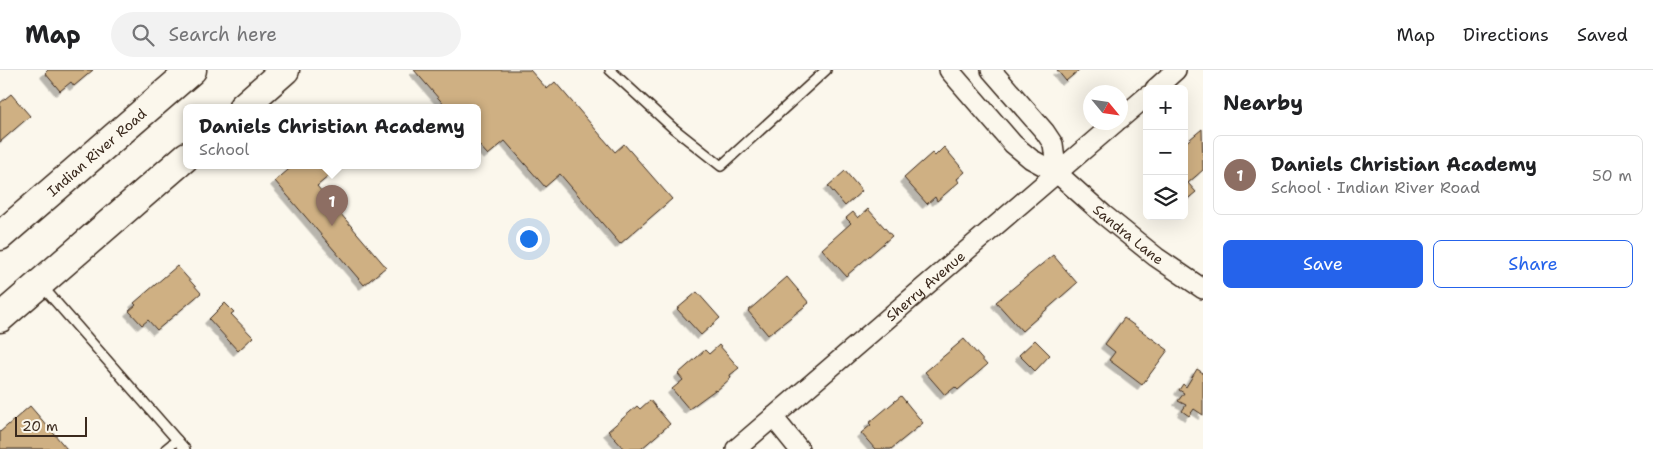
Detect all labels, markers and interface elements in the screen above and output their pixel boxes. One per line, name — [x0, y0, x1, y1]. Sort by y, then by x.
search box — [111, 12, 461, 57]
text: Map — [25, 19, 81, 51]
icon: search — [129, 21, 157, 49]
text: Search here — [169, 22, 277, 47]
text: Map — [1397, 23, 1435, 47]
text: Directions — [1463, 23, 1549, 47]
text: Saved — [1577, 23, 1628, 47]
north arrow — [1083, 85, 1128, 130]
map controls — [1143, 85, 1188, 220]
button: + — [1143, 85, 1188, 130]
text: Nearby — [1223, 89, 1303, 117]
street label: Indian River Road — [43, 104, 150, 200]
popup — [183, 104, 481, 169]
text: Daniels Christian Academy — [199, 114, 465, 139]
button: − — [1143, 130, 1188, 175]
text: School — [199, 139, 249, 160]
text: Daniels Christian Academy — [1271, 152, 1537, 177]
text: 1 — [1236, 165, 1244, 186]
text: 50 m — [1592, 165, 1632, 186]
button: layers — [1143, 175, 1188, 220]
text: School · Indian River Road — [1271, 177, 1480, 198]
pin: 1 — [316, 185, 348, 226]
street label: Sandra Lane — [1089, 201, 1167, 268]
your location — [516, 226, 542, 252]
button: Save — [1223, 240, 1423, 288]
button: Share — [1433, 240, 1633, 288]
street label: Sherry Avenue — [882, 247, 969, 325]
scale bar — [15, 414, 88, 437]
text: 20 m — [22, 417, 58, 435]

